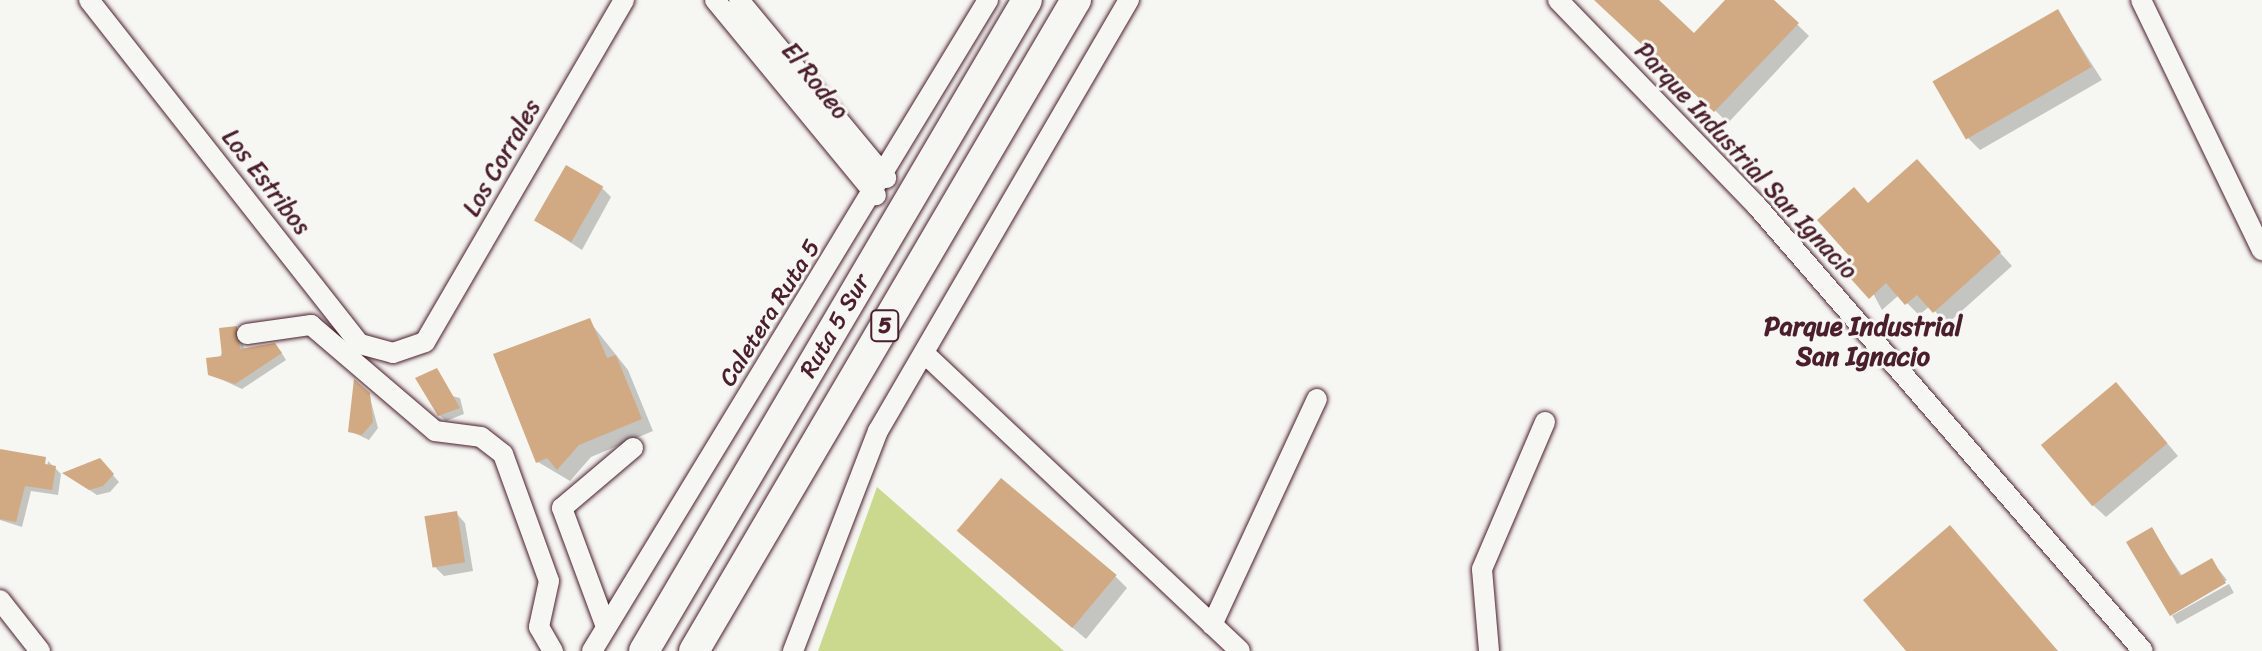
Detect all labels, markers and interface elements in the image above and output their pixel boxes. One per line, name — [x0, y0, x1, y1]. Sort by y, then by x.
street label: El Rodeo — [775, 37, 855, 125]
street label: Parque Industrial San Ignacio — [1629, 37, 1863, 285]
street label: Los Corrales — [457, 95, 547, 221]
street label: Los Estribos — [215, 123, 317, 241]
street label: Caletera Ruta 5 — [713, 234, 827, 392]
street label: Ruta 5 Sur — [794, 269, 876, 383]
road number: 5 — [869, 308, 901, 344]
district label: Parque Industrial San Ignacio — [1764, 311, 1962, 372]

